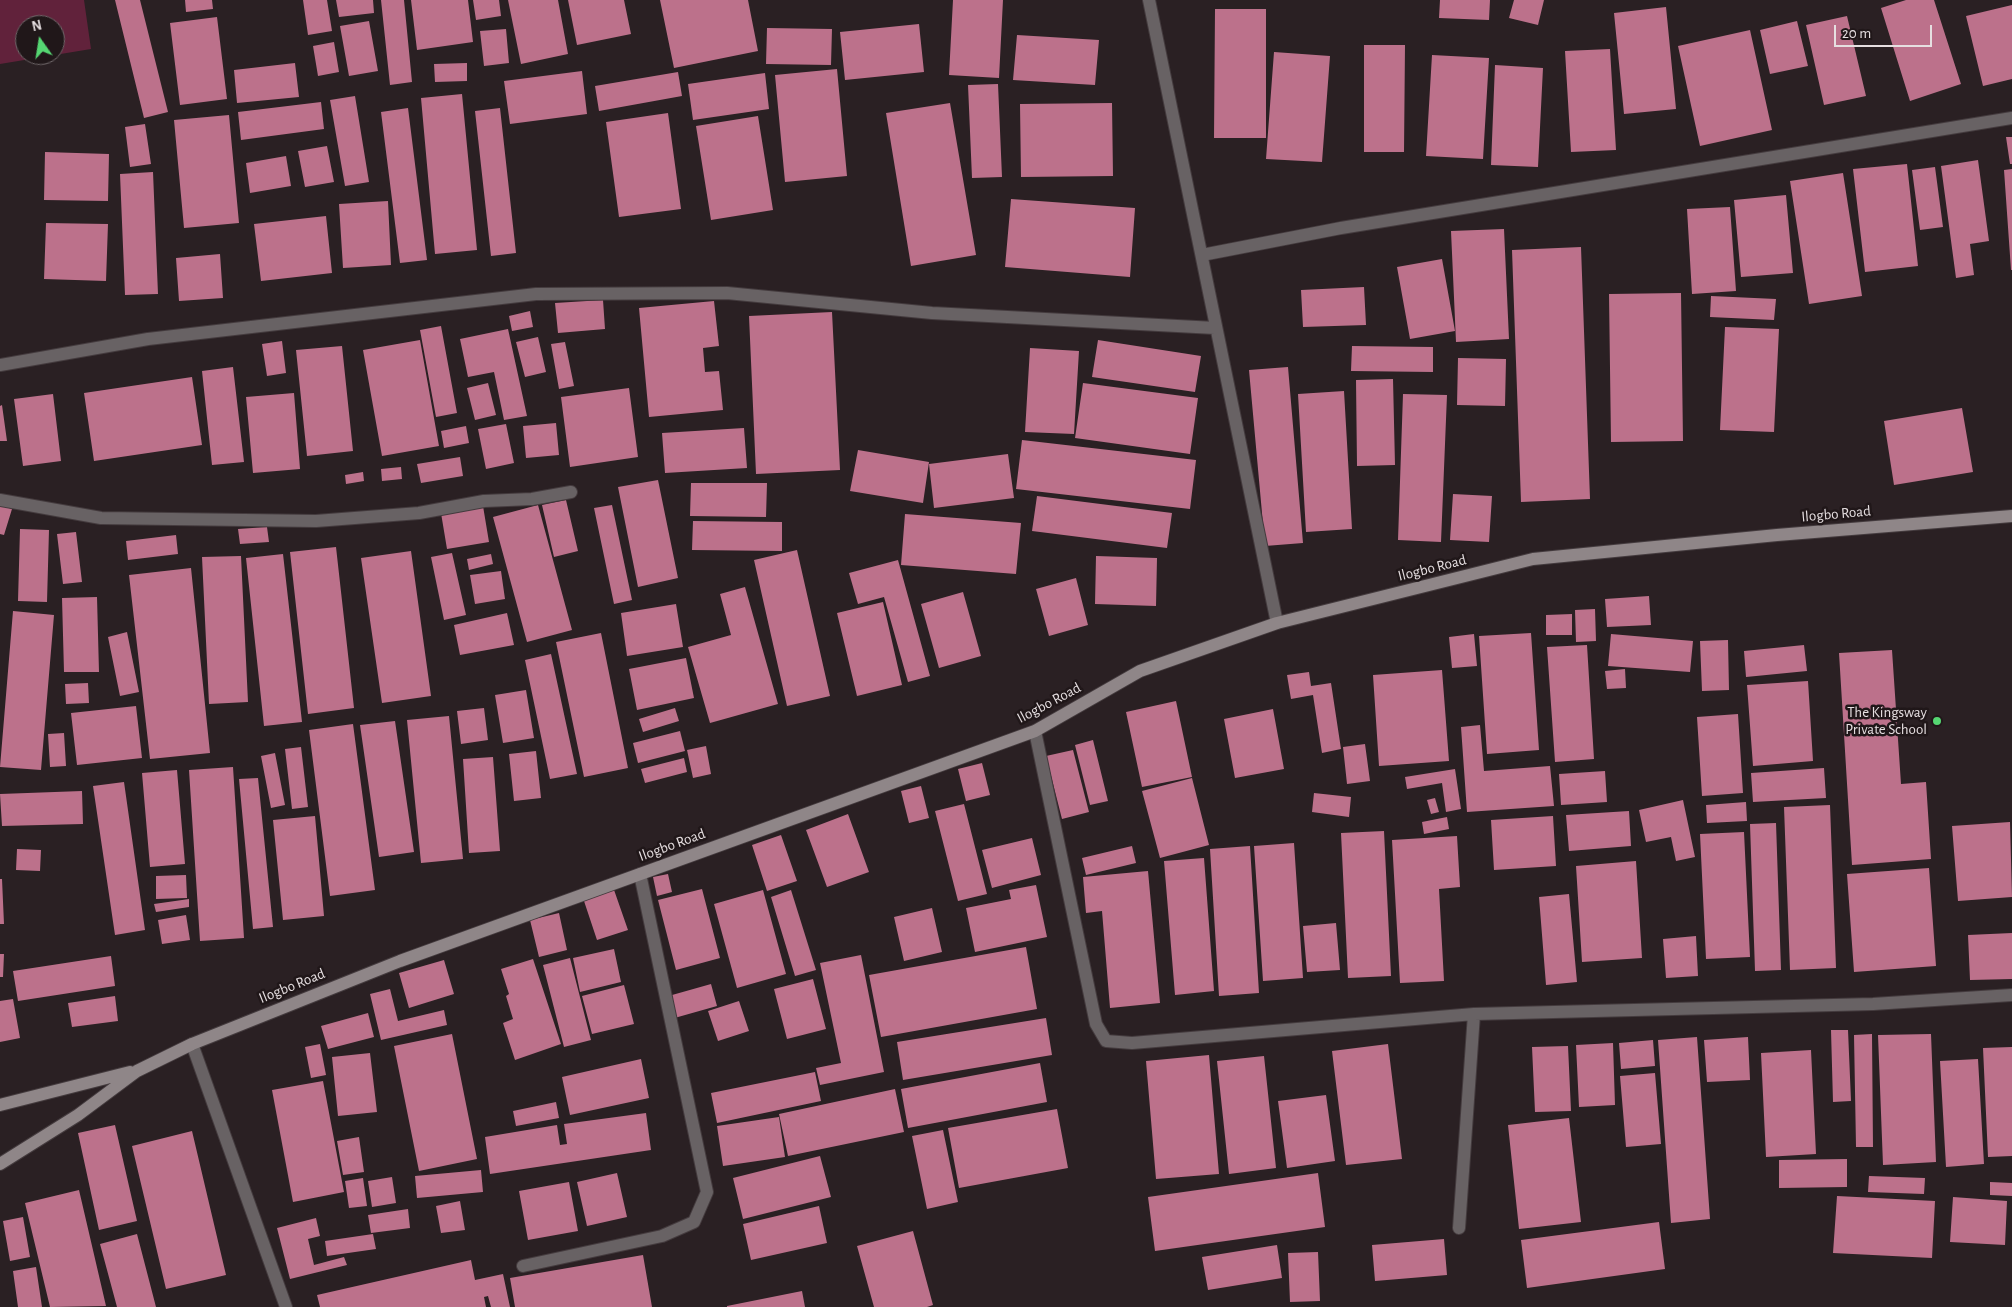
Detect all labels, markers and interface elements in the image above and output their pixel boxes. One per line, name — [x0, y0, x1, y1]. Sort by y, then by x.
north arrow — [15, 15, 65, 65]
scale bar — [1837, 15, 1934, 47]
text: N — [31, 18, 43, 34]
text: 20 m — [1842, 26, 1871, 41]
street label: Ilogbo Road — [1800, 502, 1872, 526]
street label: Ilogbo Road — [1396, 551, 1468, 585]
street label: Ilogbo Road — [1014, 679, 1084, 727]
place label: The Kingsway Private School — [1845, 703, 1927, 738]
marker: The Kingsway Private School — [1931, 715, 1943, 727]
street label: Ilogbo Road — [636, 825, 708, 865]
street label: Ilogbo Road — [256, 965, 328, 1007]

